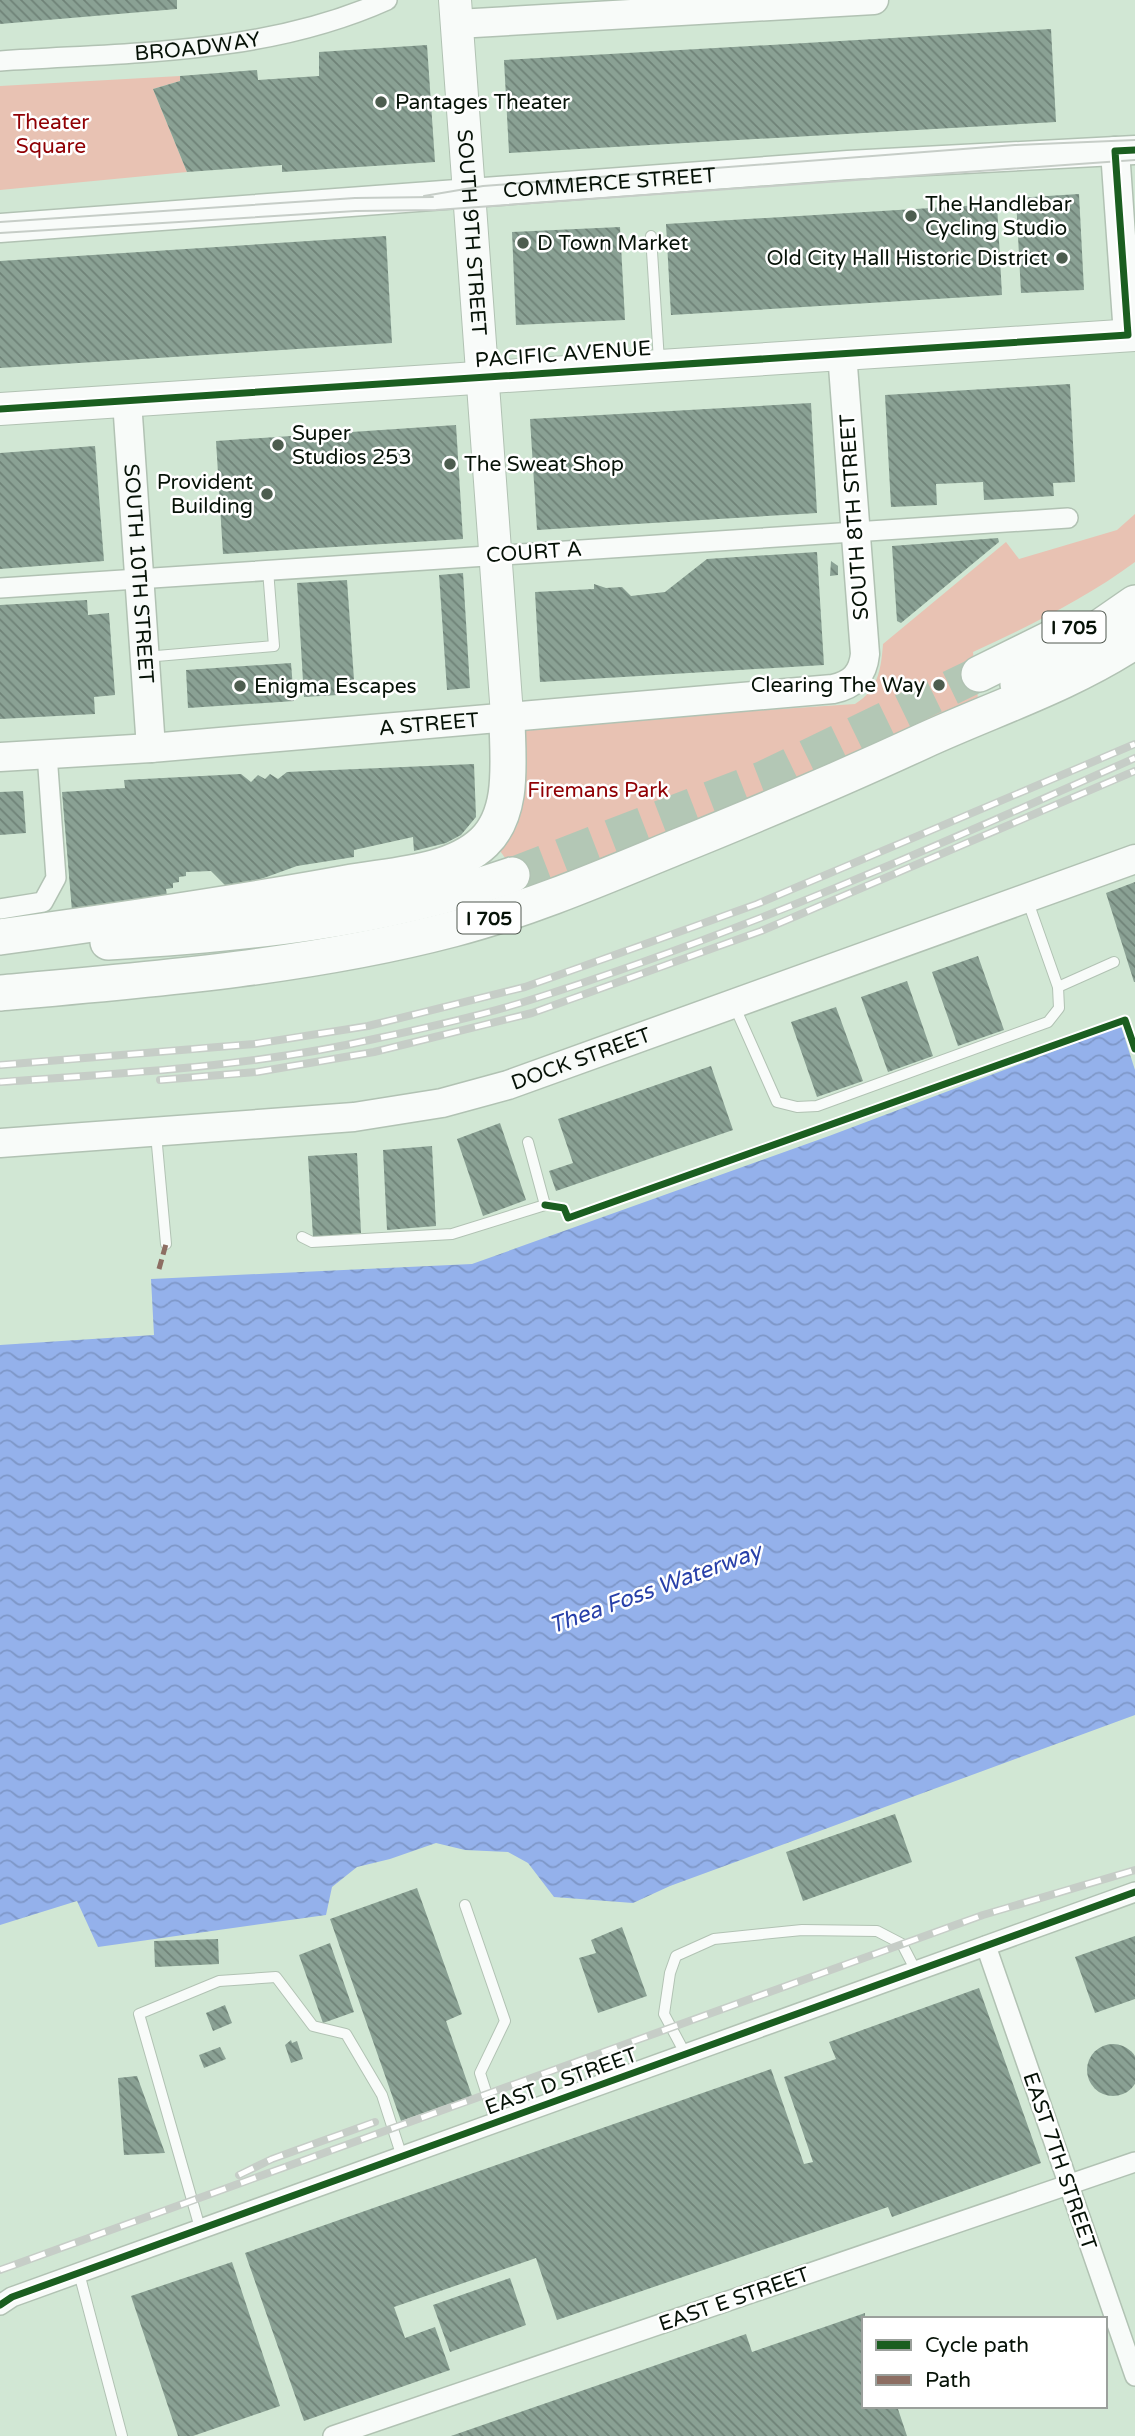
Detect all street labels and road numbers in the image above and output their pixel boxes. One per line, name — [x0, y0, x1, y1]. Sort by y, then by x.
street label: BROADWAY — [134, 27, 263, 66]
street label: SOUTH 9TH STREET — [451, 128, 491, 337]
street label: COMMERCE STREET — [502, 163, 717, 204]
street label: PACIFIC AVENUE — [474, 336, 652, 373]
street label: SOUTH 8TH STREET — [835, 413, 874, 621]
street label: SOUTH 10TH STREET — [118, 463, 159, 684]
street label: COURT A — [485, 537, 583, 568]
road number: I 705 — [1042, 612, 1106, 642]
street label: A STREET — [378, 708, 480, 741]
road number: I 705 — [458, 902, 520, 934]
street label: DOCK STREET — [508, 1023, 654, 1096]
street label: EAST D STREET — [482, 2042, 641, 2121]
street label: EAST 7TH STREET — [1017, 2069, 1102, 2253]
street label: EAST E STREET — [655, 2262, 813, 2337]

